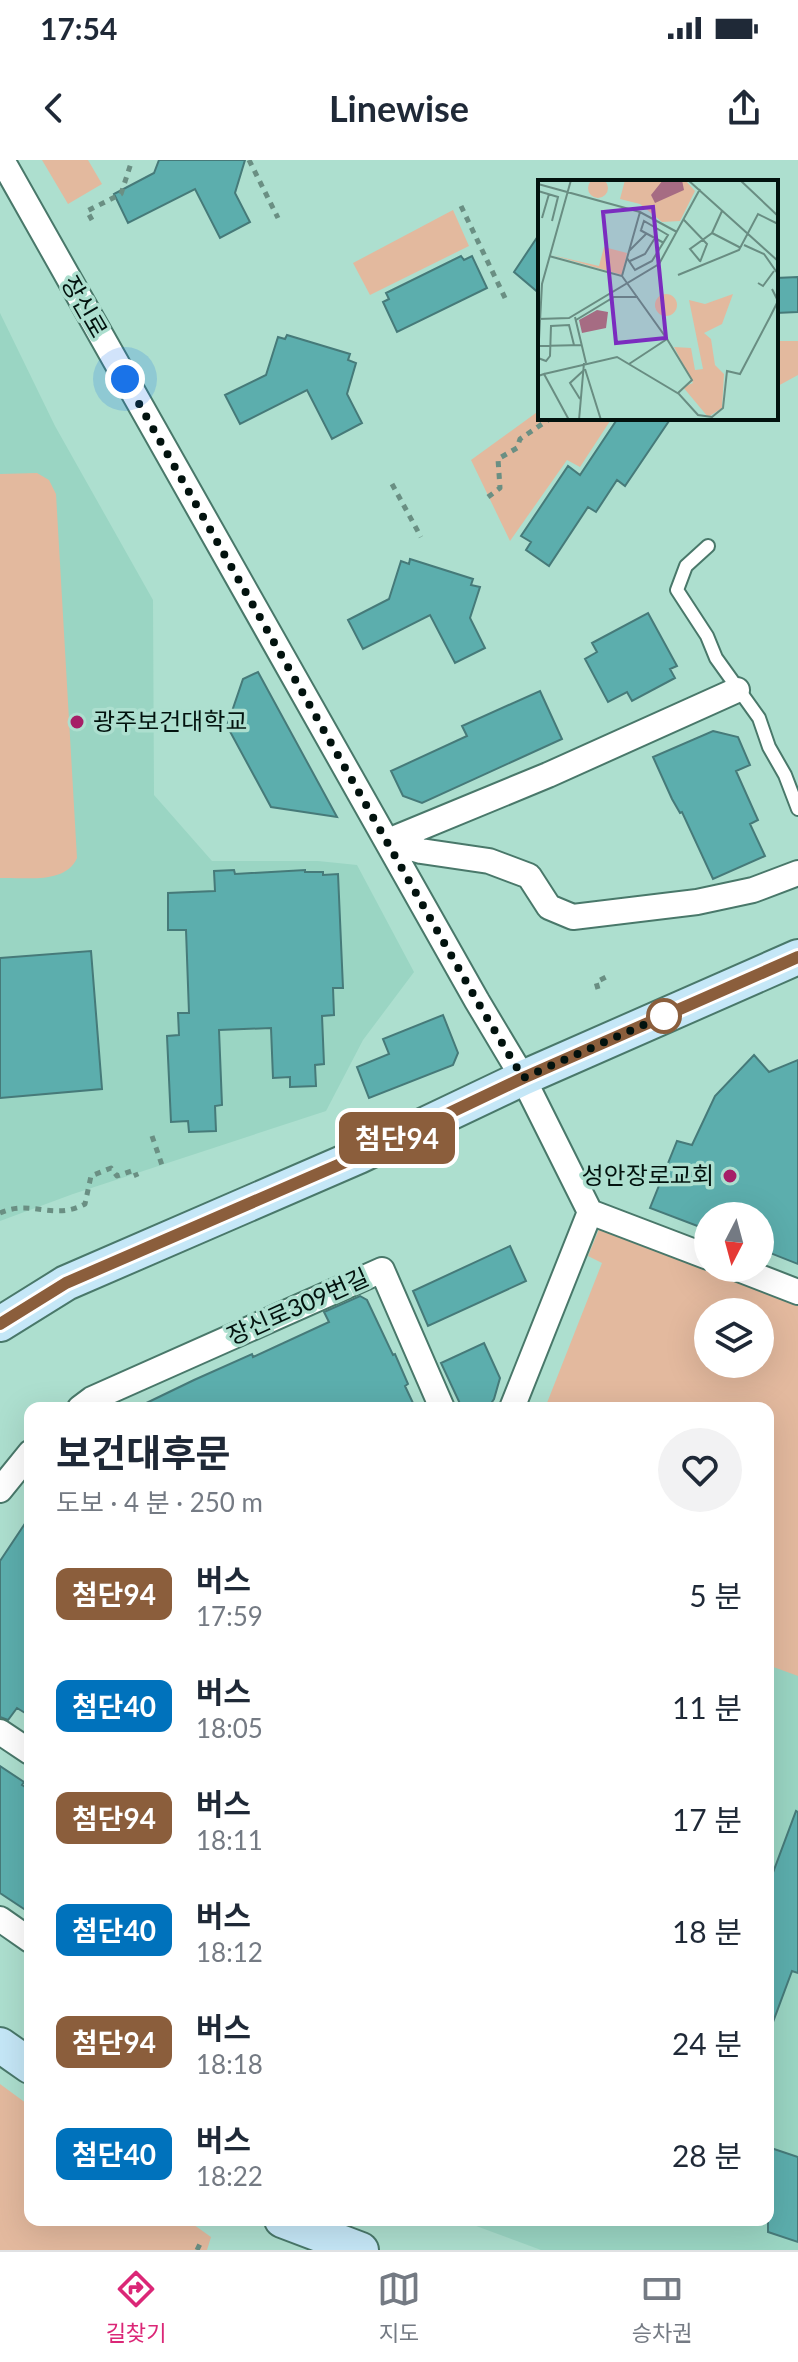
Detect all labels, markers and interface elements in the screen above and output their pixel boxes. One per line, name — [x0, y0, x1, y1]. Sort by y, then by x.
text: 17:54 — [40, 10, 117, 46]
icon: back — [32, 86, 76, 130]
text: Linewise — [329, 86, 469, 130]
icon: share — [722, 86, 766, 130]
inset map — [538, 180, 778, 420]
street label: 장신로 — [56, 270, 114, 342]
your location — [105, 359, 145, 399]
place label: 광주보건대학교 — [93, 706, 248, 735]
marker: 광주보건대학교 — [68, 713, 86, 731]
unlabelled marker — [647, 999, 681, 1033]
line badge: 첨단94 — [341, 1112, 453, 1164]
text: 첨단94 — [355, 1121, 439, 1155]
place label: 성안장로교회 — [582, 1160, 714, 1189]
marker: 성안장로교회 — [721, 1167, 739, 1185]
north arrow — [694, 1202, 774, 1282]
map controls — [694, 1202, 774, 1378]
street label: 장신로309번길 — [222, 1261, 373, 1350]
button: layers — [694, 1298, 774, 1378]
button: heart — [658, 1428, 742, 1512]
text: 보건대후문 — [56, 1429, 231, 1475]
text: 도보 · 4 분 · 250 m — [56, 1486, 263, 1518]
text: 버스 — [196, 1561, 251, 1597]
text: 첨단94 — [72, 1577, 156, 1611]
text: 5 분 — [689, 1577, 742, 1613]
text: 17:59 — [196, 1600, 263, 1632]
text: 버스 — [196, 1673, 251, 1709]
text: 첨단40 — [72, 1689, 156, 1723]
text: 11 분 — [672, 1689, 742, 1725]
text: 18:05 — [196, 1712, 263, 1744]
text: 버스 — [196, 1785, 251, 1821]
text: 첨단94 — [72, 1801, 156, 1835]
text: 17 분 — [672, 1801, 742, 1837]
text: 18:11 — [196, 1824, 263, 1856]
text: 버스 — [196, 1897, 251, 1933]
text: 첨단40 — [72, 1913, 156, 1947]
text: 18 분 — [672, 1913, 742, 1949]
text: 18:12 — [196, 1936, 263, 1968]
text: 버스 — [196, 2009, 251, 2045]
text: 첨단94 — [72, 2025, 156, 2059]
text: 24 분 — [672, 2025, 742, 2061]
text: 18:18 — [196, 2048, 263, 2080]
text: 버스 — [196, 2121, 251, 2157]
text: 첨단40 — [72, 2137, 156, 2171]
text: 28 분 — [672, 2137, 742, 2173]
text: 18:22 — [196, 2160, 263, 2192]
tab: 길찾기 — [105, 2267, 166, 2347]
tab: 지도 — [377, 2267, 421, 2347]
tab: 승차권 — [632, 2267, 693, 2347]

